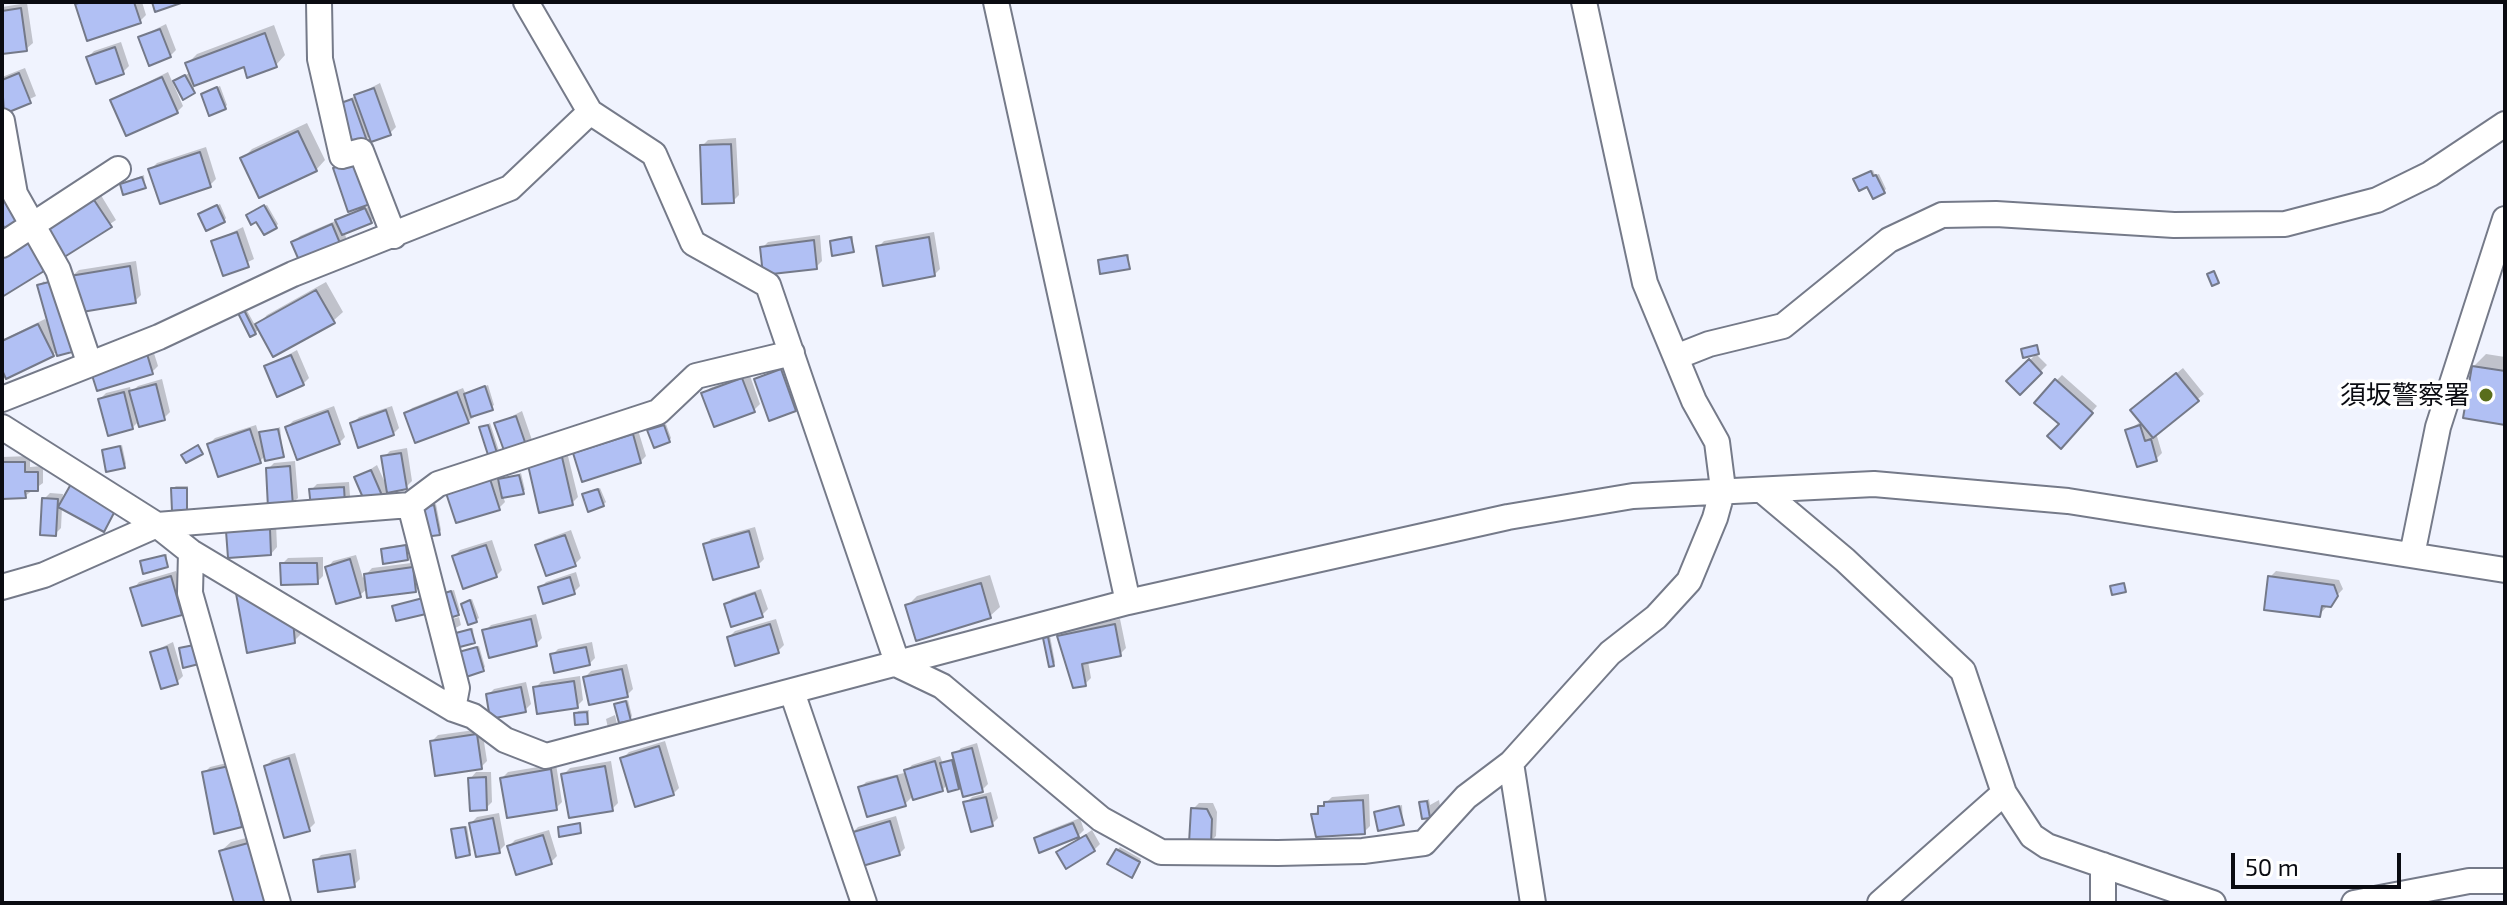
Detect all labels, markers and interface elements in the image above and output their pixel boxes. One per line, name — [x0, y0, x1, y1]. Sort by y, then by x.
place label: 須坂警察署 — [2340, 379, 2470, 411]
marker: 須坂警察署 — [2477, 386, 2495, 404]
scale bar — [2235, 837, 2405, 887]
text: 50 m — [2245, 852, 2299, 881]

